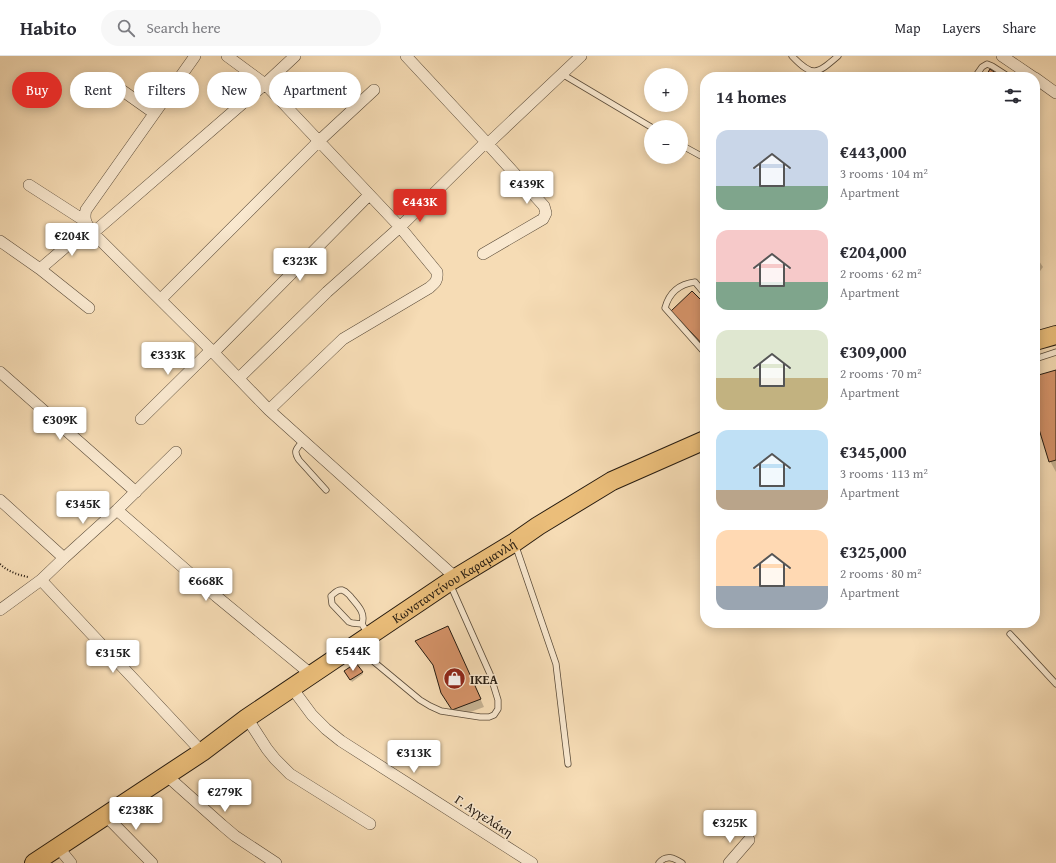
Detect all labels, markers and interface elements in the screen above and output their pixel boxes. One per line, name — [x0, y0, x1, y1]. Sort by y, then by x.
search box — [101, 10, 381, 46]
text: Habito — [20, 14, 77, 42]
icon: search — [115, 17, 137, 39]
text: Search here — [147, 17, 221, 38]
text: Map — [895, 18, 921, 38]
text: Layers — [943, 18, 981, 38]
text: Share — [1003, 18, 1036, 38]
map controls — [644, 68, 688, 164]
button: + — [644, 68, 688, 112]
chip: Buy — [12, 72, 62, 108]
chip: Rent — [70, 72, 126, 108]
chip: Filters — [134, 72, 199, 108]
chip: New — [207, 72, 261, 108]
chip: Apartment — [269, 72, 361, 108]
text: 14 homes — [716, 84, 787, 109]
icon: filters — [1002, 85, 1024, 107]
button: − — [644, 120, 688, 164]
text: €443,000 — [840, 139, 906, 164]
icon: home — [748, 146, 796, 194]
text: 3 rooms · 104 m² — [840, 164, 928, 183]
pin: €439K — [499, 171, 555, 205]
text: €439K — [509, 174, 545, 193]
text: Apartment — [840, 183, 900, 202]
pin: €443K — [392, 189, 448, 223]
text: €443K — [402, 192, 438, 211]
pin: €204K — [44, 223, 100, 257]
text: €204K — [54, 226, 90, 245]
text: €204,000 — [840, 239, 906, 264]
icon: home — [748, 246, 796, 294]
pin: €323K — [272, 248, 328, 282]
text: €323K — [282, 251, 318, 270]
text: 2 rooms · 62 m² — [840, 264, 922, 283]
text: Apartment — [840, 283, 900, 302]
text: €309,000 — [840, 339, 906, 364]
pin: €333K — [140, 342, 196, 376]
text: €333K — [150, 345, 186, 364]
icon: home — [748, 346, 796, 394]
text: 2 rooms · 70 m² — [840, 364, 922, 383]
text: Apartment — [840, 383, 900, 402]
pin: €309K — [32, 407, 88, 441]
text: €309K — [42, 410, 78, 429]
text: €345,000 — [840, 439, 906, 464]
icon: home — [748, 446, 796, 494]
text: 3 rooms · 113 m² — [840, 464, 928, 483]
text: Apartment — [840, 483, 900, 502]
pin: €345K — [55, 491, 111, 525]
text: €345K — [65, 494, 101, 513]
street label: Κωνσταντίνου Καραμανλή — [388, 534, 520, 628]
text: €325,000 — [840, 539, 906, 564]
icon: home — [748, 546, 796, 594]
text: 2 rooms · 80 m² — [840, 564, 922, 583]
pin: €668K — [178, 568, 234, 602]
text: €668K — [188, 571, 224, 590]
text: Apartment — [840, 583, 900, 602]
pin: €544K — [325, 638, 381, 672]
pin: €315K — [85, 640, 141, 674]
text: €544K — [335, 641, 371, 660]
text: €315K — [95, 643, 131, 662]
shop icon: IKEA — [441, 666, 467, 692]
place label: IKEA — [470, 670, 499, 689]
pin: €313K — [386, 740, 442, 774]
text: €313K — [396, 743, 432, 762]
pin: €279K — [197, 779, 253, 813]
text: €279K — [207, 782, 243, 801]
street label: Γ. Αγγελάκη — [451, 790, 517, 842]
pin: €238K — [108, 797, 164, 831]
text: €238K — [118, 800, 154, 819]
pin: €325K — [702, 810, 758, 844]
text: €325K — [712, 813, 748, 832]

